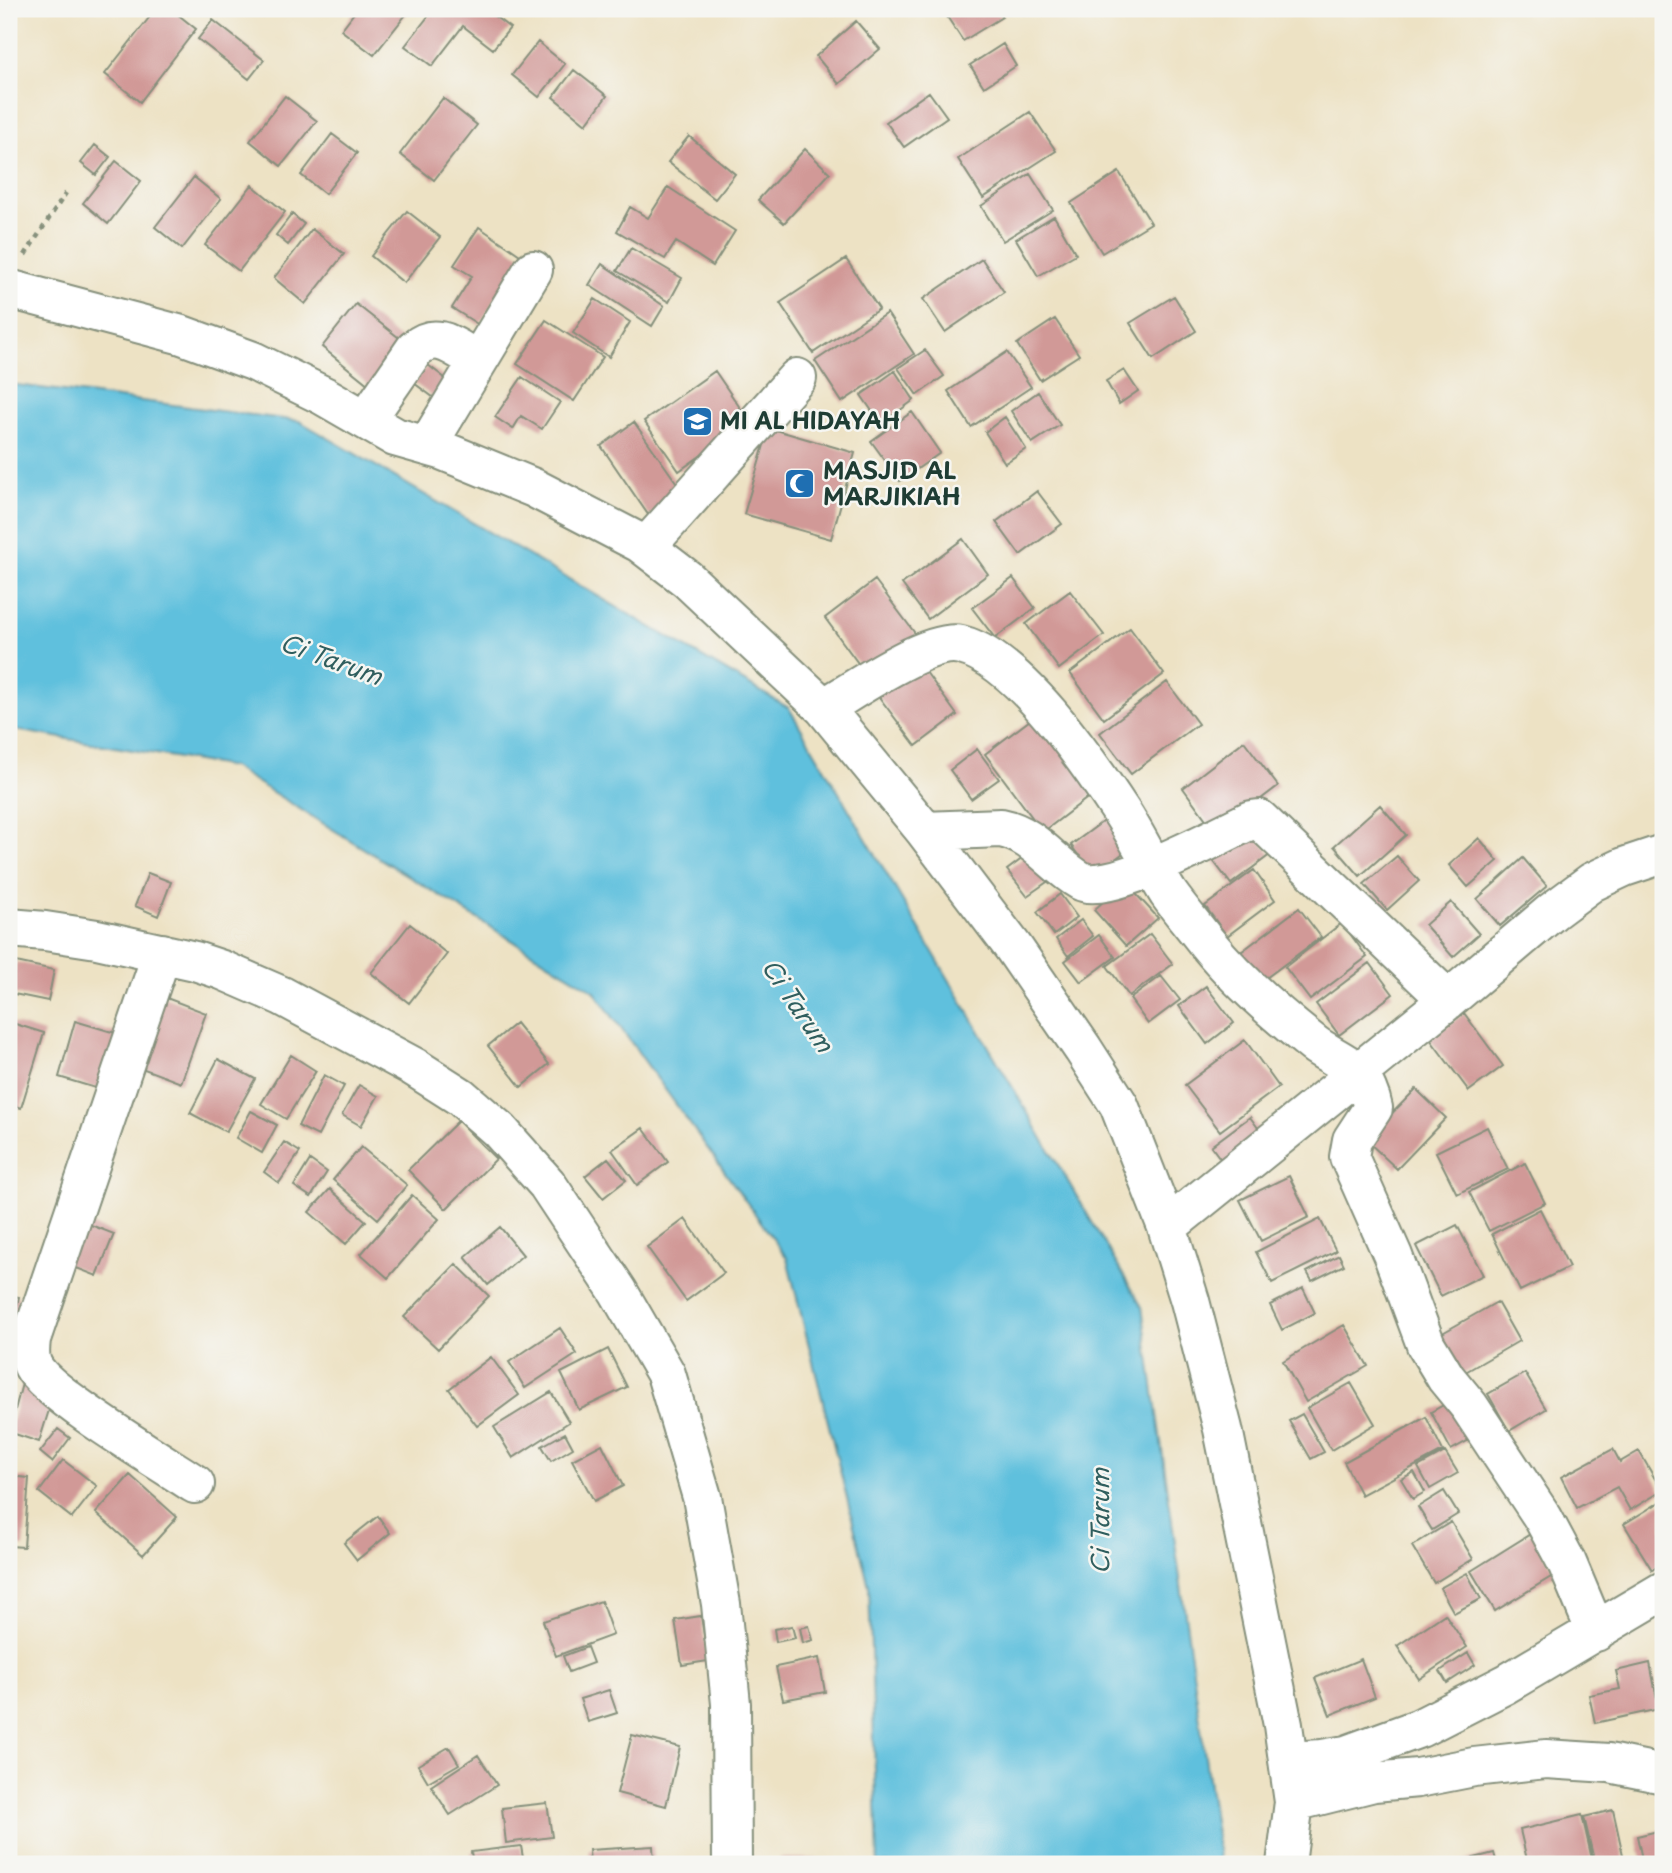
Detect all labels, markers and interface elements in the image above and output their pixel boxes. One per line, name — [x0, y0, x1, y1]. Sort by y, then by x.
place label: MI AL HIDAYAH — [720, 402, 901, 437]
school or university icon: MI AL HIDAYAH — [680, 404, 714, 438]
place label: MASJID AL MARJIKIAH — [823, 452, 961, 513]
mosque icon: MASJID AL MARJIKIAH — [783, 467, 817, 501]
water label: Ci Tarum — [276, 623, 389, 694]
water label: Ci Tarum — [754, 951, 844, 1060]
water label: Ci Tarum — [1081, 1467, 1117, 1574]

